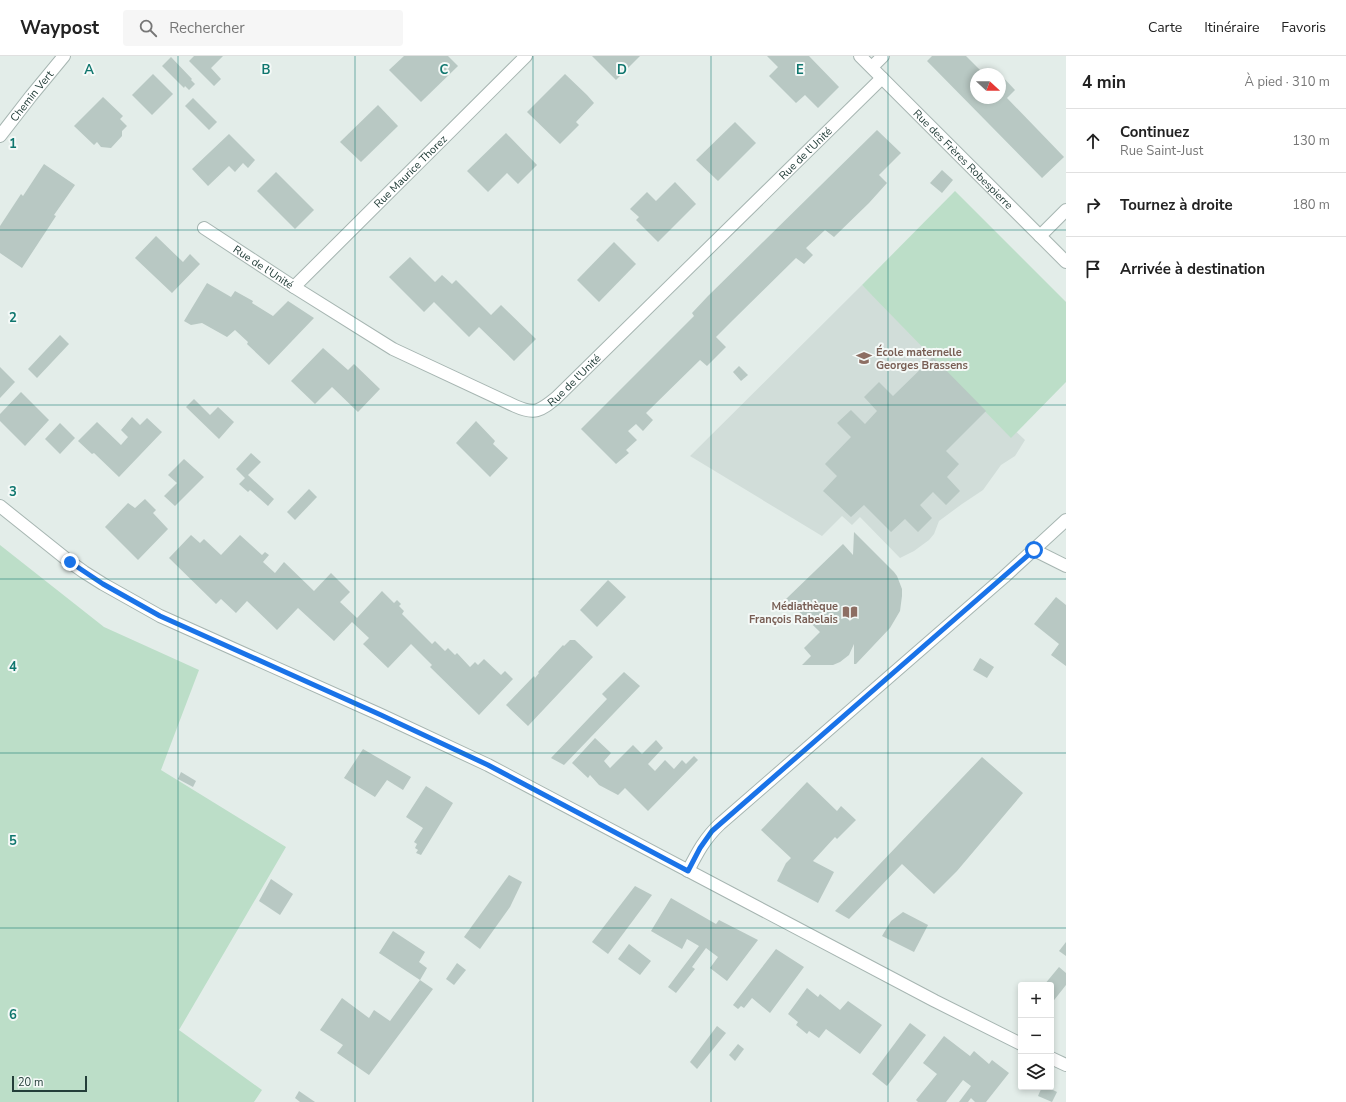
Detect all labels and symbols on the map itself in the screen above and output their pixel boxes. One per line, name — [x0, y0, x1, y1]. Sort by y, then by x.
text: A — [84, 61, 94, 79]
text: B — [262, 61, 271, 79]
text: C — [440, 61, 449, 79]
text: D — [617, 61, 627, 79]
text: E — [796, 61, 804, 79]
street label: Chemin Vert — [7, 67, 57, 125]
north arrow — [970, 68, 1006, 104]
street label: Rue des Frères Robespierre — [910, 106, 1016, 213]
street label: Rue de l'Unité — [776, 124, 836, 183]
street label: Rue Maurice Thorez — [371, 132, 450, 211]
text: 1 — [9, 135, 17, 153]
street label: Rue de l'Unité — [230, 242, 296, 293]
text: 2 — [9, 309, 17, 327]
place label: École maternelle Georges Brassens — [876, 344, 968, 373]
school or university icon: École maternelle Georges Brassens — [855, 349, 873, 367]
street label: Rue de l'Unité — [544, 351, 604, 410]
text: 3 — [9, 483, 17, 501]
route start — [1025, 541, 1043, 559]
route end — [61, 553, 79, 571]
place label: Médiathèque François Rabelais — [749, 599, 838, 627]
library icon: Médiathèque François Rabelais — [841, 603, 859, 621]
text: 4 — [9, 658, 17, 676]
text: 5 — [9, 832, 17, 850]
text: 6 — [9, 1006, 17, 1024]
scale bar — [12, 1074, 87, 1093]

